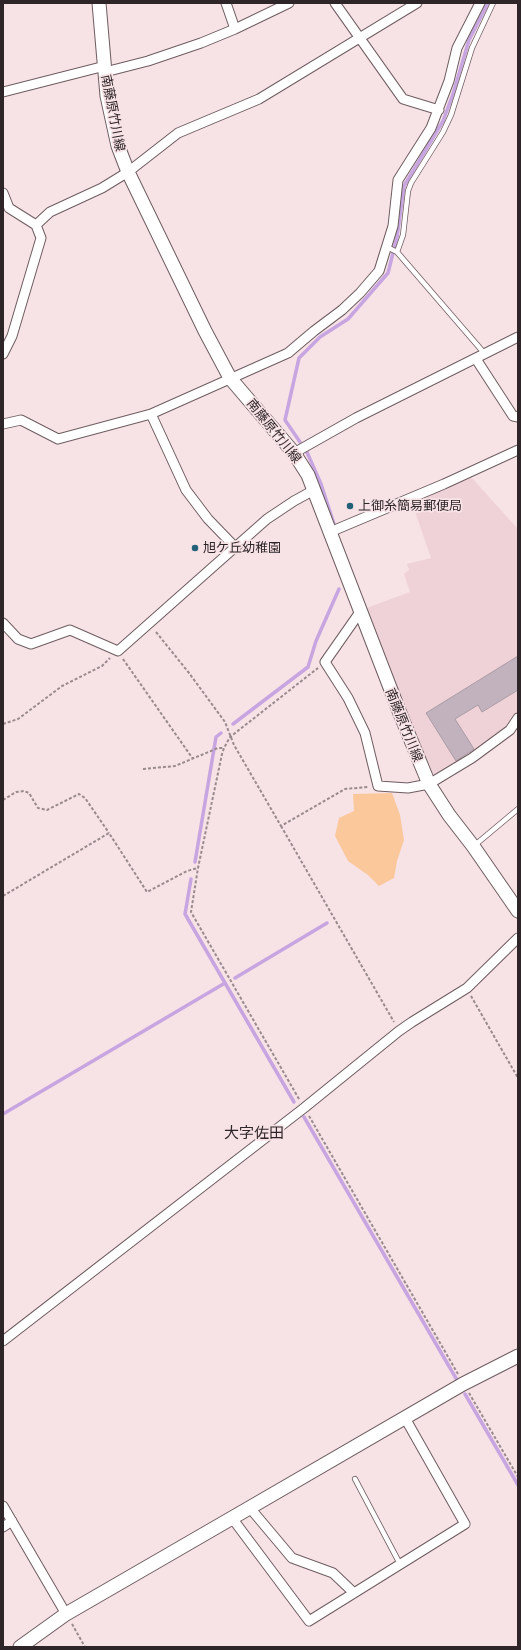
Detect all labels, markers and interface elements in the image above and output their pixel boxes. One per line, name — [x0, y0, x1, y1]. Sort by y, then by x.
street label: 南藤原竹川線 — [98, 73, 128, 153]
street label: 南藤原竹川線 — [243, 396, 305, 466]
place label: 上御糸簡易郵便局 — [358, 498, 462, 514]
marker: 上御糸簡易郵便局 — [345, 501, 355, 511]
place label: 旭ケ丘幼稚園 — [203, 540, 281, 556]
marker: 旭ケ丘幼稚園 — [190, 543, 200, 553]
street label: 南藤原竹川線 — [382, 686, 426, 764]
district label: 大字佐田 — [224, 1124, 284, 1142]

